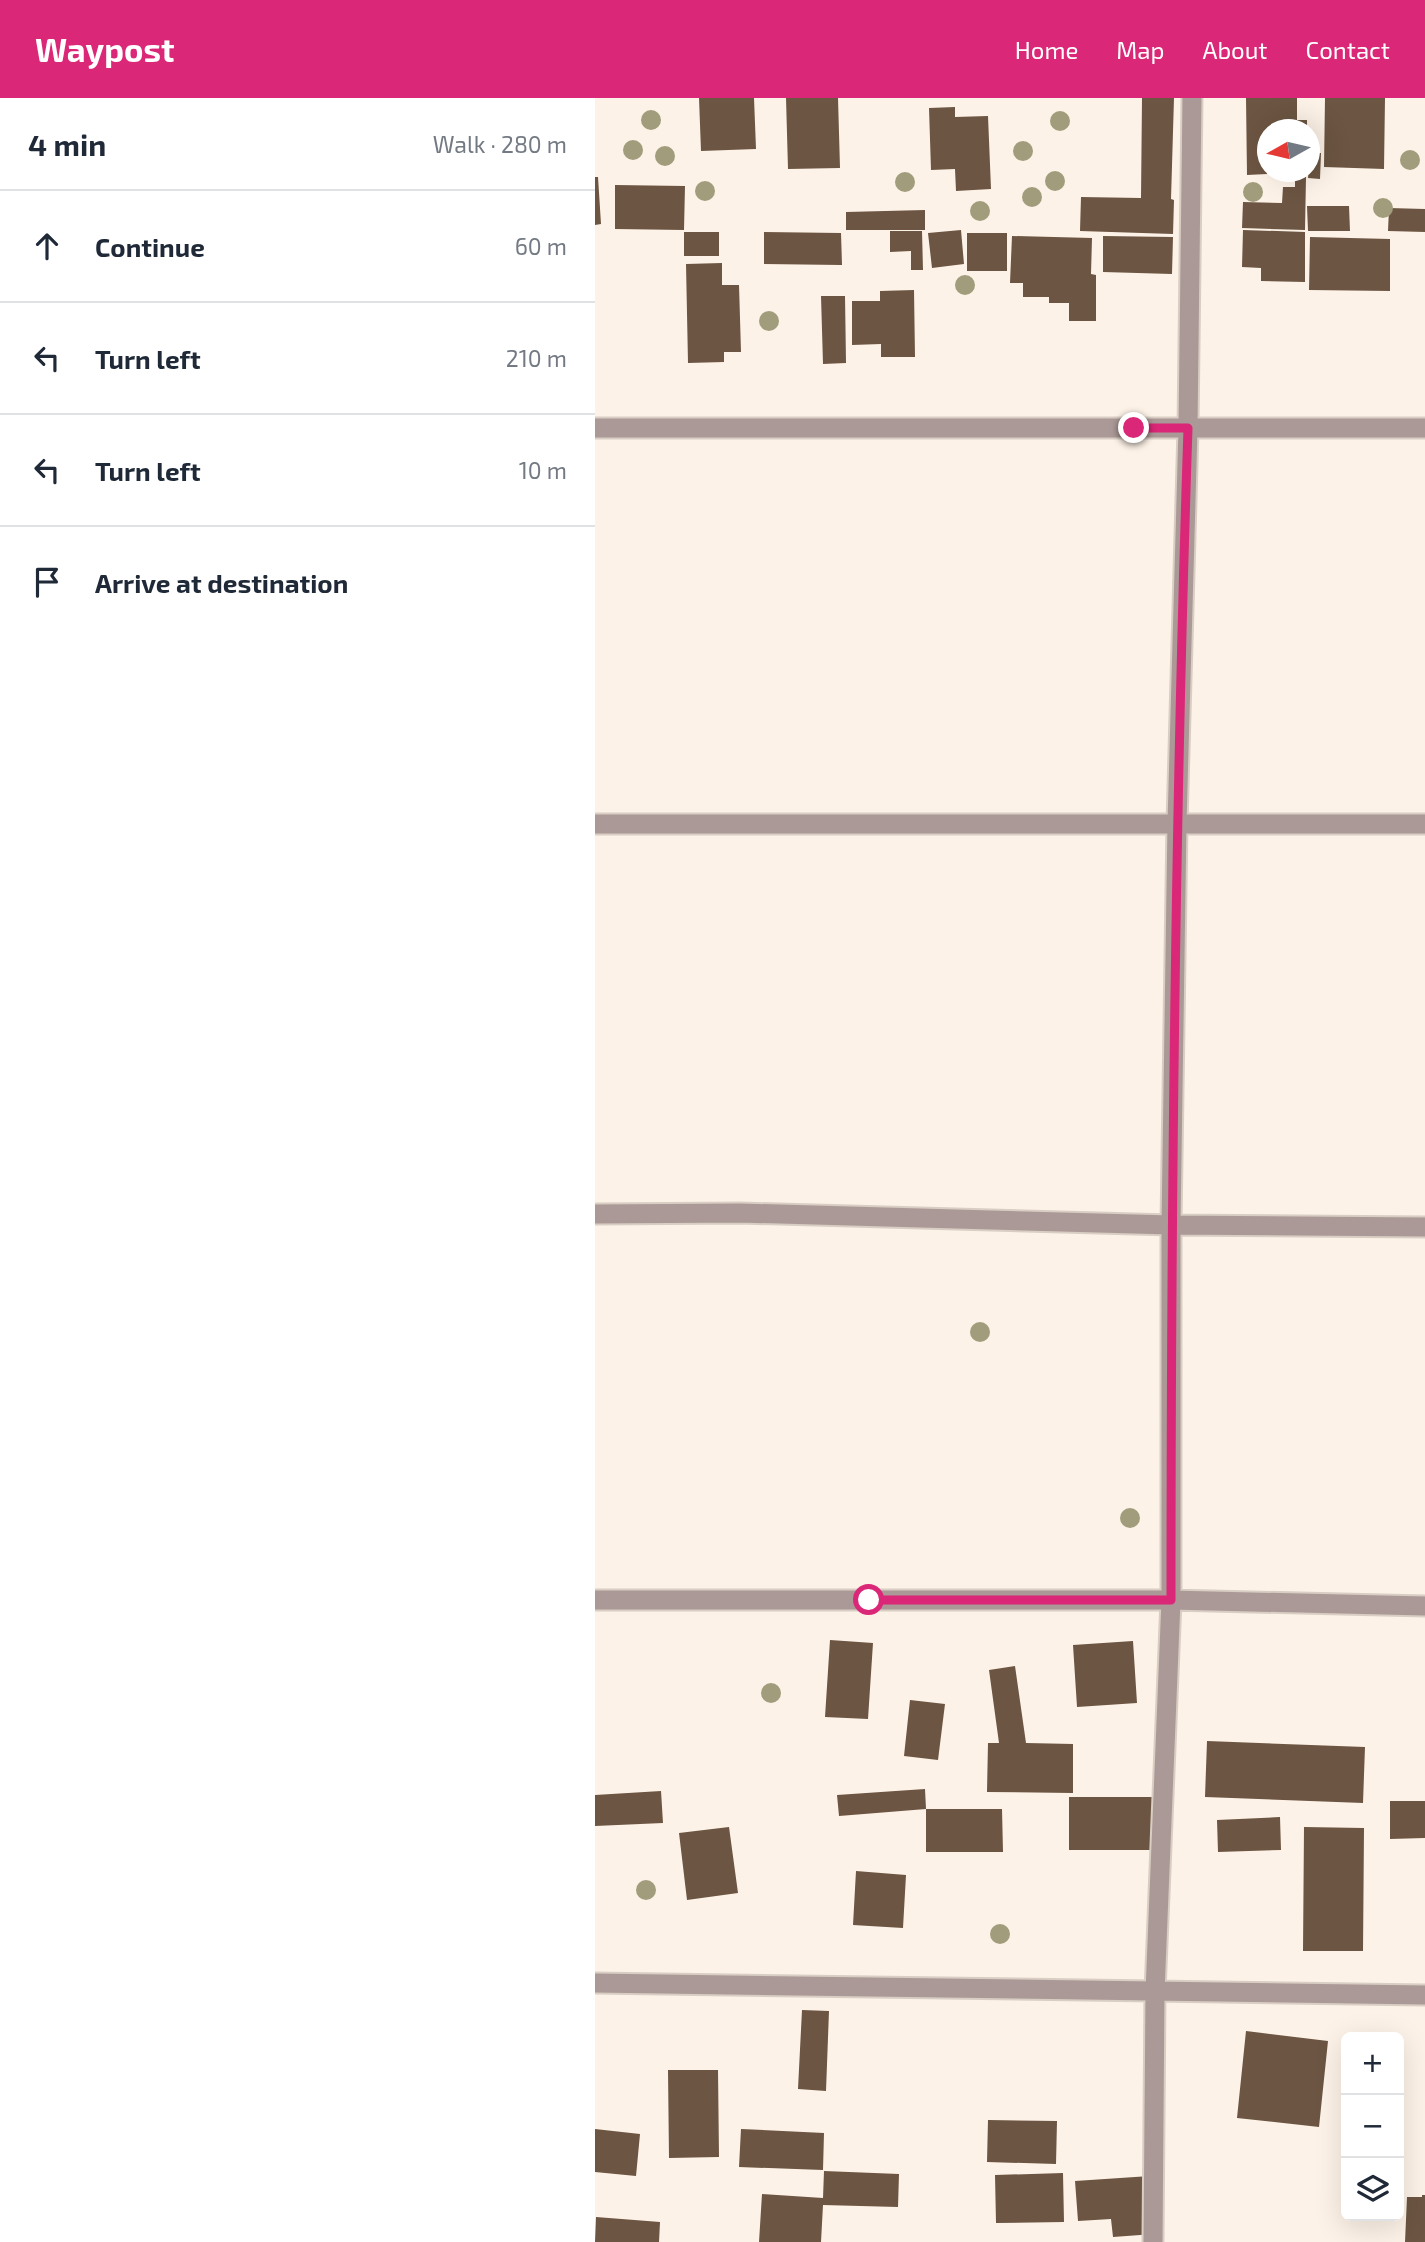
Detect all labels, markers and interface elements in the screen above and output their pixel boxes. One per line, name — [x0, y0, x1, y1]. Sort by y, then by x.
text: Waypost — [35, 29, 174, 69]
text: Home — [1015, 35, 1078, 64]
text: Map — [1116, 35, 1164, 64]
text: About — [1202, 35, 1268, 64]
text: Contact — [1306, 35, 1390, 64]
north arrow — [1257, 119, 1320, 182]
text: 4 min — [28, 126, 106, 162]
text: Walk · 280 m — [433, 130, 567, 158]
icon: ahead — [28, 227, 66, 265]
text: Continue — [95, 231, 205, 262]
text: 60 m — [515, 232, 567, 260]
icon: left — [28, 339, 66, 377]
text: Turn left — [95, 343, 201, 374]
text: 210 m — [506, 344, 567, 372]
route end — [1118, 412, 1149, 443]
icon: left — [28, 451, 66, 489]
text: Turn left — [95, 455, 201, 486]
text: 10 m — [519, 456, 567, 484]
icon: arrive — [28, 563, 66, 601]
text: Arrive at destination — [95, 567, 348, 598]
route start — [853, 1584, 884, 1615]
map controls — [1341, 2032, 1404, 2221]
button: + — [1341, 2032, 1404, 2095]
button: − — [1341, 2095, 1404, 2158]
button: layers — [1341, 2158, 1404, 2221]

